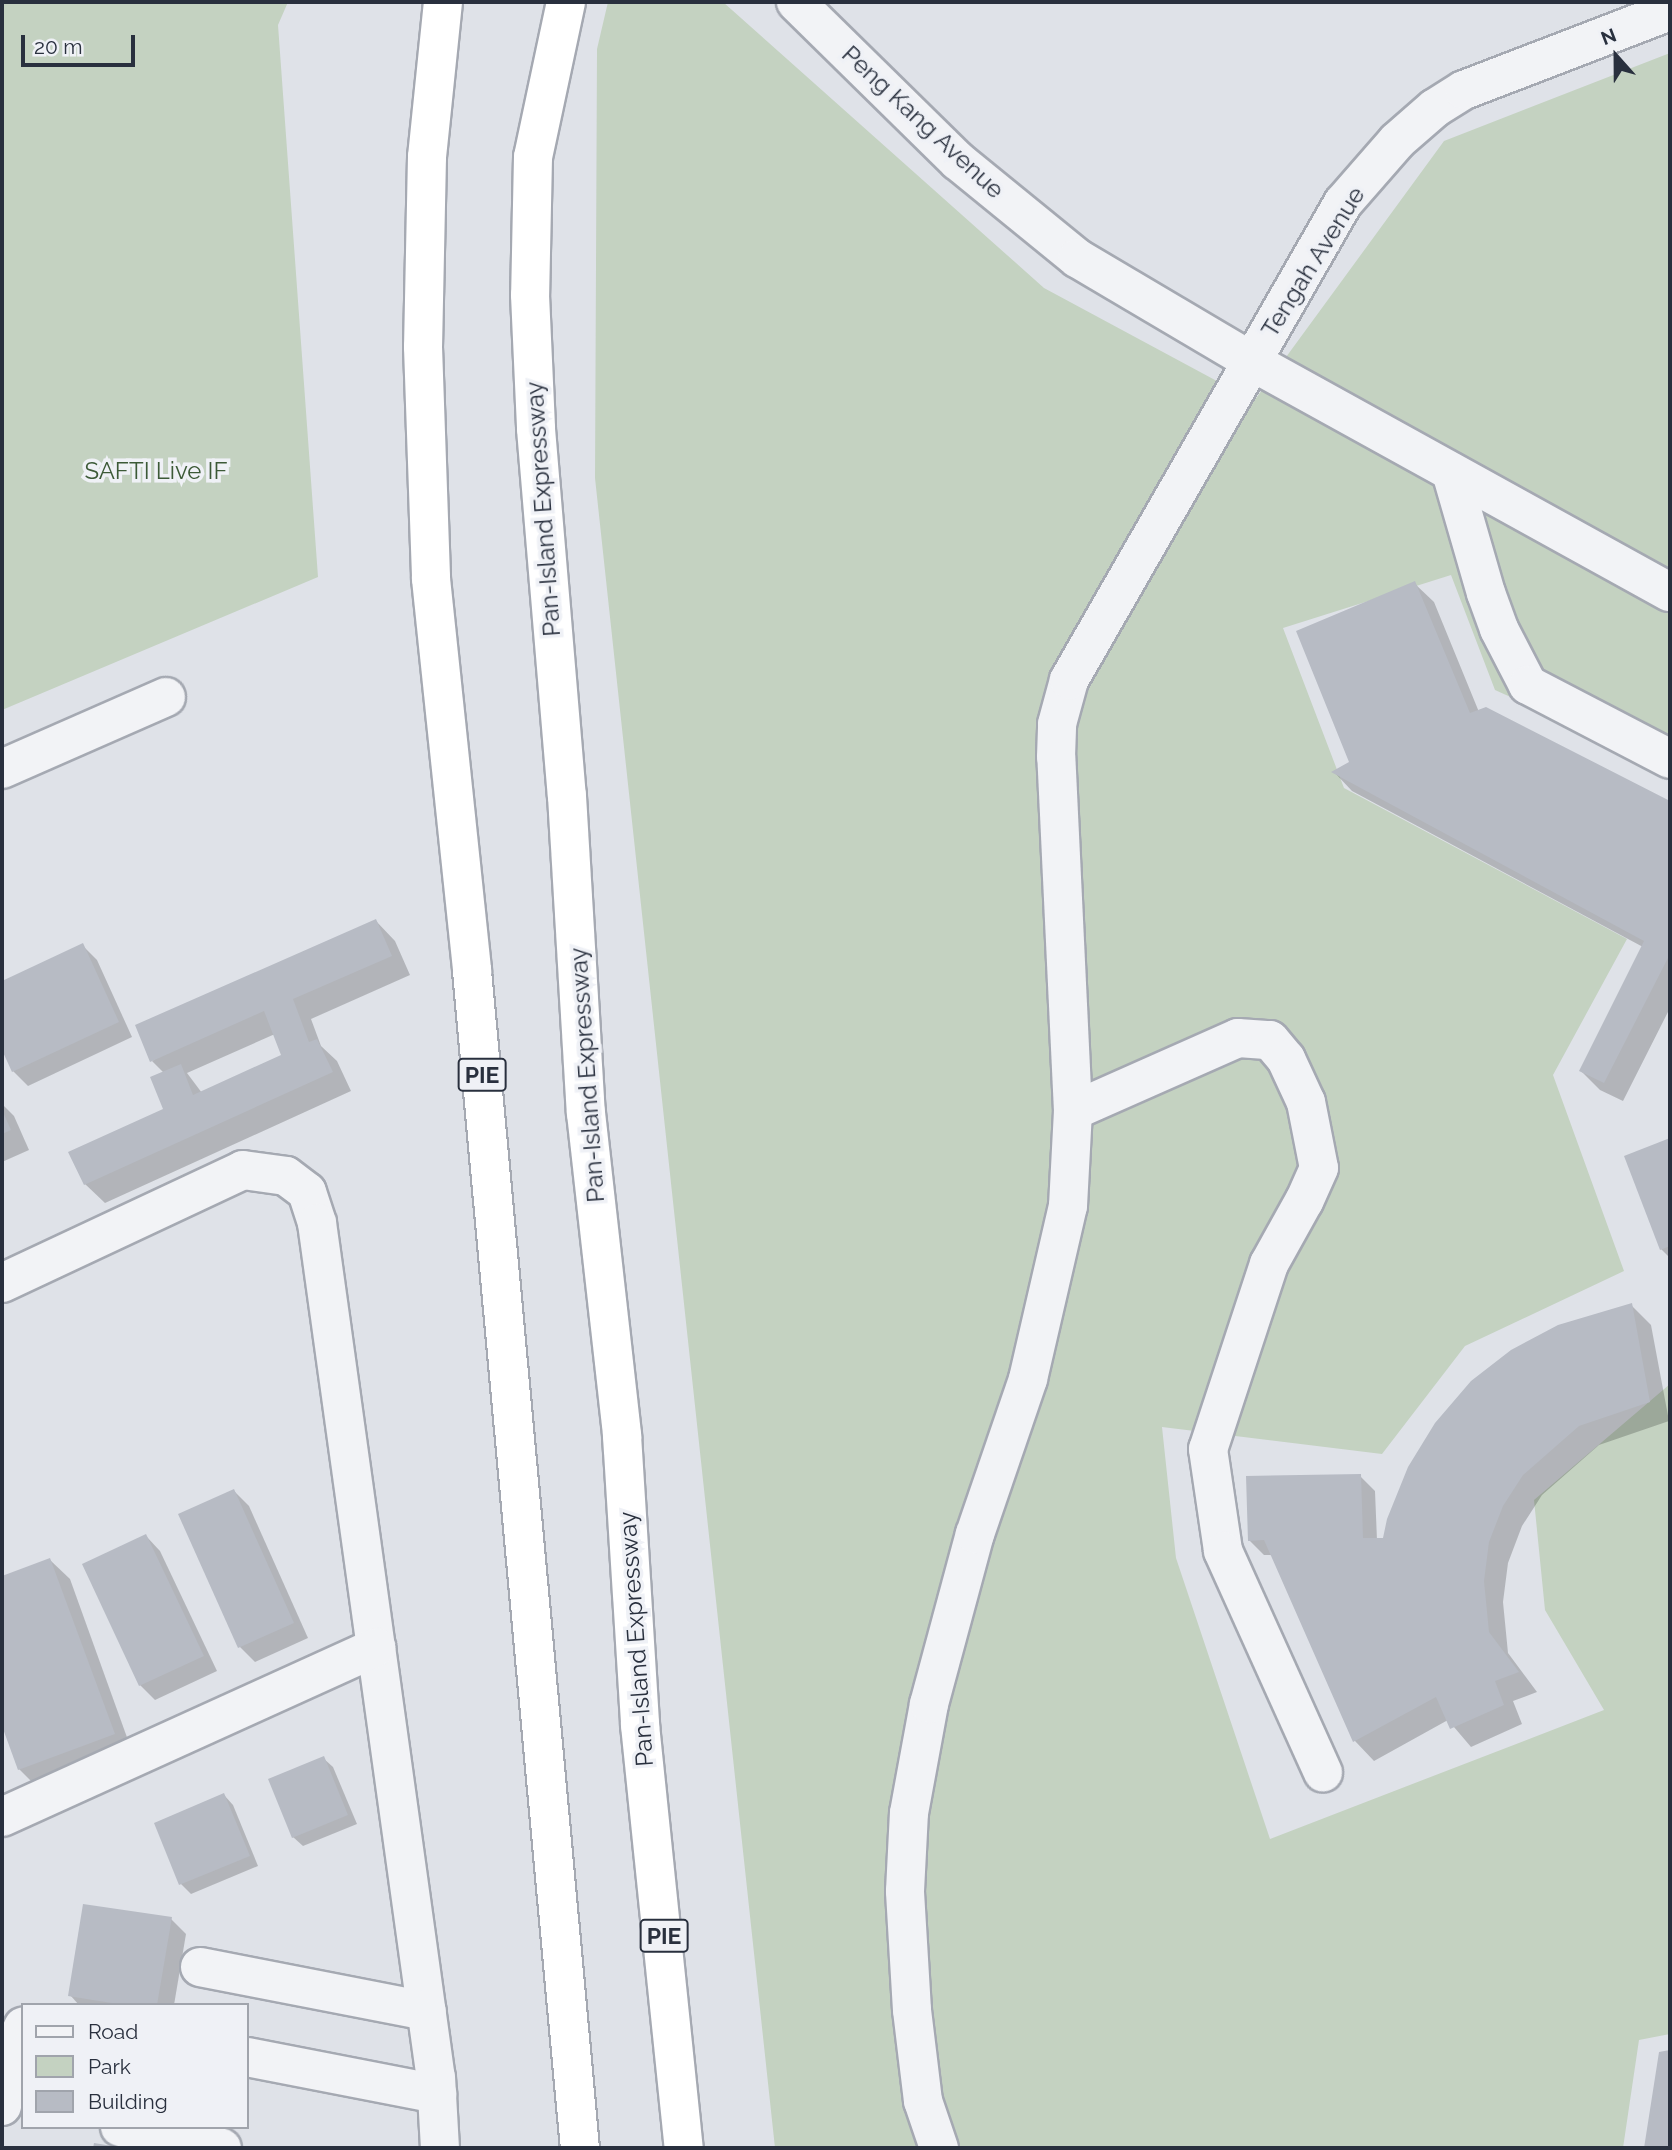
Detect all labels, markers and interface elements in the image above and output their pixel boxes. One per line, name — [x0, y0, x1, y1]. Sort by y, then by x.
scale bar — [24, 21, 138, 65]
north arrow — [1581, 21, 1651, 91]
text: N — [1598, 24, 1619, 49]
text: 20 m — [34, 34, 82, 59]
street label: Peng Kang Avenue — [836, 39, 1010, 205]
street label: Tengah Avenue — [1255, 181, 1371, 343]
street label: Pan-Island Expressway — [520, 381, 566, 637]
park label: SAFTI Live IF — [84, 457, 228, 485]
street label: Pan-Island Expressway — [564, 947, 610, 1203]
road number: PIE — [458, 1056, 506, 1094]
street label: Pan-Island Expressway — [613, 1511, 659, 1767]
road number: PIE — [640, 1916, 688, 1955]
legend — [21, 2003, 248, 2129]
text: Road — [88, 2019, 138, 2044]
text: Park — [88, 2054, 131, 2079]
text: Building — [88, 2089, 168, 2114]

